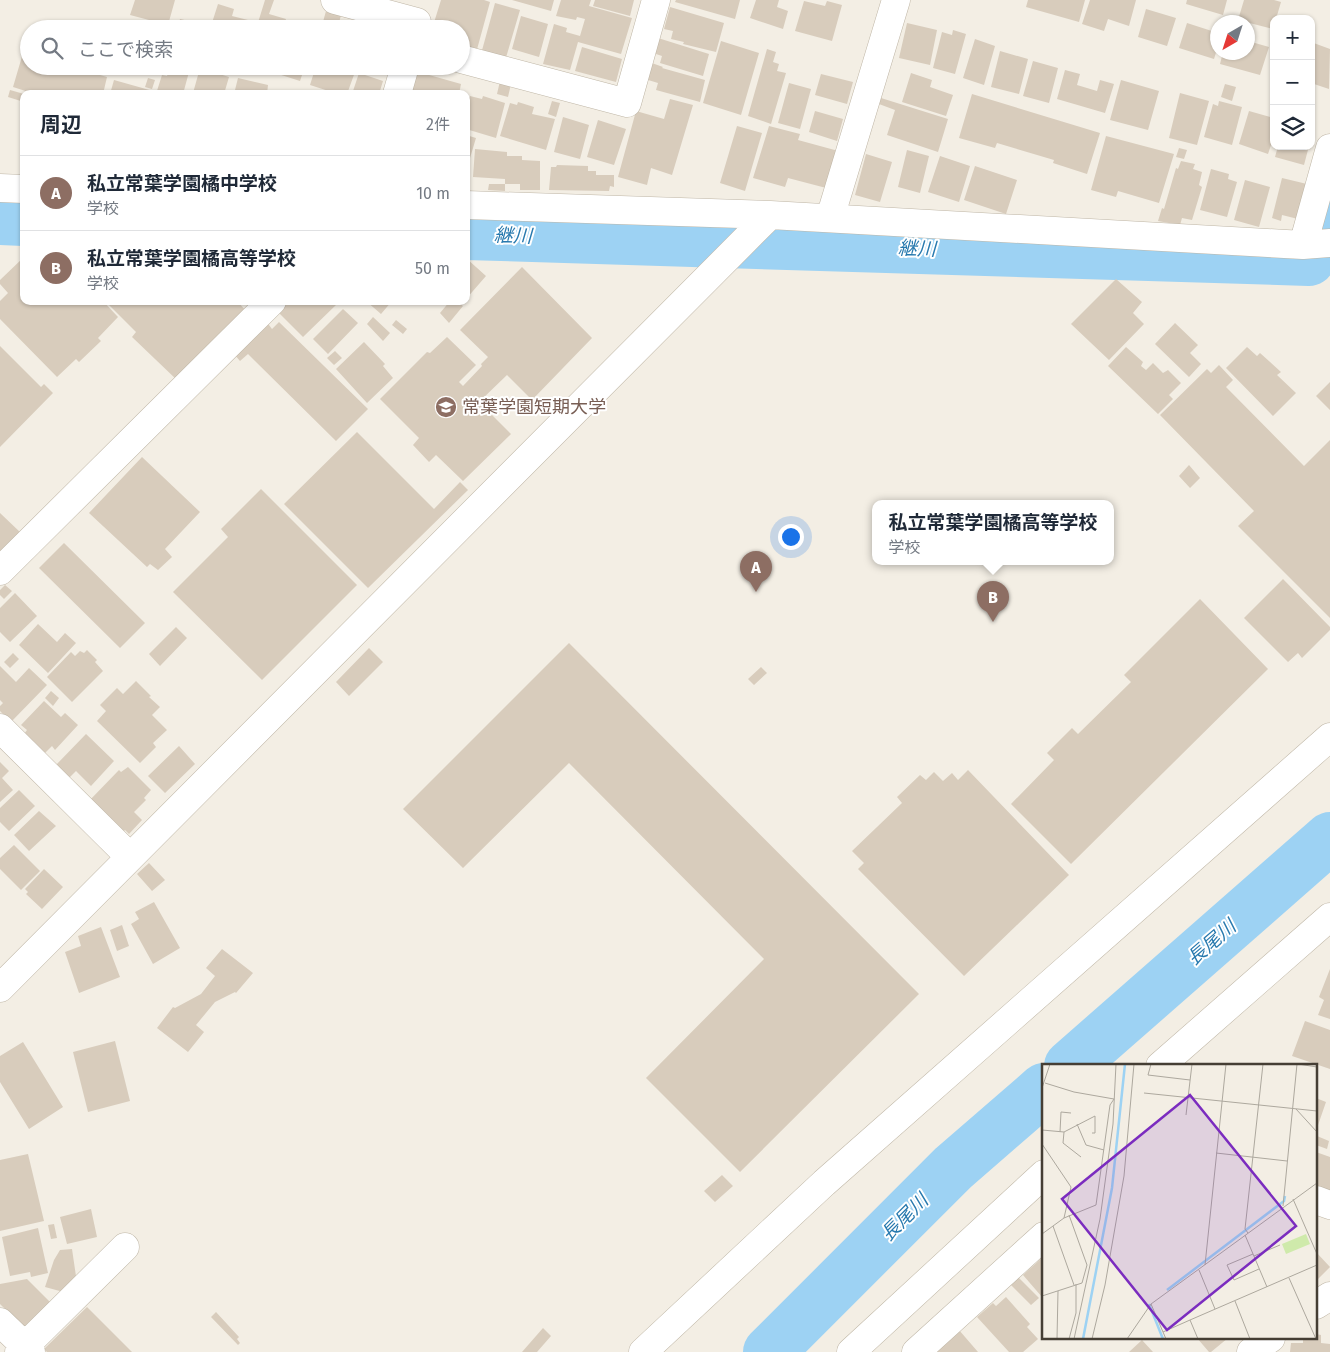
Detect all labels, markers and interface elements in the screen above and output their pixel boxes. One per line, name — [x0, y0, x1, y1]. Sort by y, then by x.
north arrow — [1210, 15, 1255, 60]
map controls — [1270, 15, 1315, 150]
button: + — [1270, 15, 1315, 60]
search box — [20, 20, 470, 75]
icon: search — [38, 34, 66, 62]
text: ここで検索 — [78, 38, 173, 61]
button: − — [1270, 60, 1315, 105]
button: layers — [1270, 105, 1315, 150]
text: 周辺 — [40, 112, 82, 138]
text: 2件 — [426, 115, 450, 134]
text: 私立常葉学園橘中学校 — [87, 172, 277, 195]
text: A — [51, 184, 61, 203]
text: 10 m — [416, 184, 450, 203]
text: 学校 — [87, 199, 119, 218]
water label: 継川 — [494, 223, 534, 248]
water label: 継川 — [898, 236, 938, 261]
text: 私立常葉学園橘高等学校 — [87, 247, 296, 270]
text: B — [51, 259, 61, 278]
text: 50 m — [415, 259, 450, 278]
text: 学校 — [87, 274, 119, 293]
school or university icon: 常葉学園短期大学 — [434, 395, 458, 419]
place label: 常葉学園短期大学 — [462, 396, 606, 418]
popup — [872, 500, 1114, 565]
text: 私立常葉学園橘高等学校 — [888, 511, 1098, 534]
your location — [778, 524, 804, 550]
text: 学校 — [888, 538, 921, 557]
pin: A — [740, 551, 772, 592]
pin: B — [977, 581, 1009, 622]
water label: 長尾川 — [1182, 914, 1242, 970]
inset map — [1042, 1064, 1318, 1340]
water label: 長尾川 — [876, 1188, 934, 1246]

